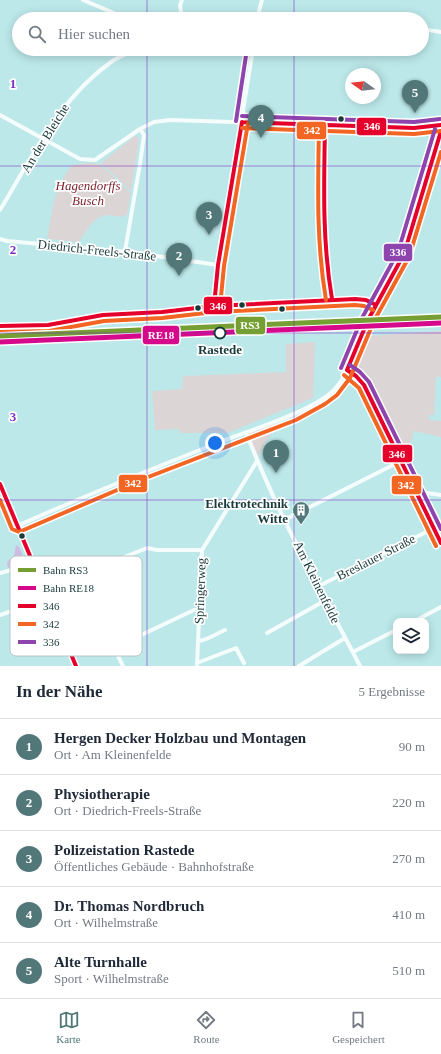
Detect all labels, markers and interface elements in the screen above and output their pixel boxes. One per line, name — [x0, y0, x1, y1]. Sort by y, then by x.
search box — [12, 12, 429, 56]
icon: search — [26, 23, 48, 45]
text: Hier suchen — [58, 26, 130, 42]
north arrow — [345, 68, 381, 104]
text: 1 — [10, 76, 16, 91]
pin: 5 — [402, 80, 428, 113]
street label: An der Bleiche — [18, 100, 72, 175]
pin: 4 — [248, 105, 274, 138]
unlabelled marker — [336, 114, 346, 124]
line badge: 346 — [356, 117, 387, 136]
text: 346 — [364, 120, 381, 132]
line badge: 342 — [296, 121, 327, 140]
text: 342 — [304, 124, 321, 136]
park label: Hagendorffs Busch — [55, 178, 121, 208]
pin: 3 — [196, 202, 222, 235]
street label: Diedrich-Freels-Straße — [37, 236, 157, 264]
text: 2 — [10, 242, 16, 257]
pin: 2 — [166, 243, 192, 276]
line badge: 336 — [383, 243, 413, 262]
text: 336 — [390, 246, 407, 258]
line badge: 346 — [203, 296, 233, 315]
text: 346 — [210, 300, 227, 312]
unlabelled marker — [237, 300, 247, 310]
unlabelled marker — [193, 303, 203, 313]
unlabelled marker — [277, 304, 287, 314]
line badge: RS3 — [235, 316, 266, 335]
text: RS3 — [240, 319, 260, 331]
line badge: RE18 — [142, 325, 180, 345]
marker: Rastede — [213, 326, 227, 340]
text: RE18 — [148, 329, 175, 341]
place label: Rastede — [198, 342, 242, 357]
text: 3 — [10, 409, 17, 424]
your location — [205, 433, 225, 453]
pin: 1 — [263, 440, 289, 473]
line badge: 346 — [382, 444, 413, 463]
text: 346 — [389, 448, 406, 460]
line badge: 342 — [118, 474, 148, 493]
line badge: 342 — [391, 475, 422, 495]
text: 342 — [125, 477, 142, 489]
text: 342 — [398, 479, 415, 491]
place label: Elektrotechnik Witte — [205, 496, 289, 526]
building icon: Elektrotechnik Witte — [291, 500, 311, 525]
unlabelled marker — [17, 531, 27, 541]
street label: Breslauer Straße — [334, 531, 418, 583]
street label: Am Kleinenfelde — [291, 538, 344, 626]
legend — [10, 556, 142, 656]
street label: Springerweg — [191, 557, 209, 624]
text: Bahn RS3 — [43, 564, 88, 576]
text: Bahn RE18 — [43, 582, 95, 594]
text: 346 — [43, 600, 60, 612]
text: 342 — [43, 618, 60, 630]
map controls — [393, 618, 429, 654]
button: layers — [393, 618, 429, 654]
text: 336 — [43, 636, 60, 648]
text: In der Nähe — [16, 682, 103, 701]
text: 5 Ergebnisse — [358, 684, 425, 699]
text: Hergen Decker Holzbau und Montagen — [54, 730, 306, 746]
text: 1 — [26, 739, 32, 754]
text: 90 m — [399, 739, 425, 754]
text: Ort · Am Kleinenfelde — [54, 747, 171, 762]
text: Physiotherapie — [54, 786, 150, 802]
text: 2 — [26, 795, 32, 810]
text: 220 m — [392, 795, 425, 810]
text: Ort · Diedrich-Freels-Straße — [54, 803, 201, 818]
text: Polizeistation Rastede — [54, 842, 194, 858]
text: 3 — [26, 851, 32, 866]
text: 270 m — [392, 851, 425, 866]
text: Öffentliches Gebäude · Bahnhofstraße — [54, 859, 254, 874]
text: Dr. Thomas Nordbruch — [54, 898, 204, 914]
text: 4 — [26, 907, 32, 922]
text: 410 m — [392, 907, 425, 922]
text: Ort · Wilhelmstraße — [54, 915, 158, 930]
text: Alte Turnhalle — [54, 954, 147, 970]
text: 5 — [26, 963, 32, 978]
text: 510 m — [392, 963, 425, 978]
text: Sport · Wilhelmstraße — [54, 971, 169, 986]
tab: Karte — [56, 1009, 81, 1045]
tab: Route — [193, 1009, 220, 1045]
tab: Gespeichert — [332, 1009, 385, 1045]

